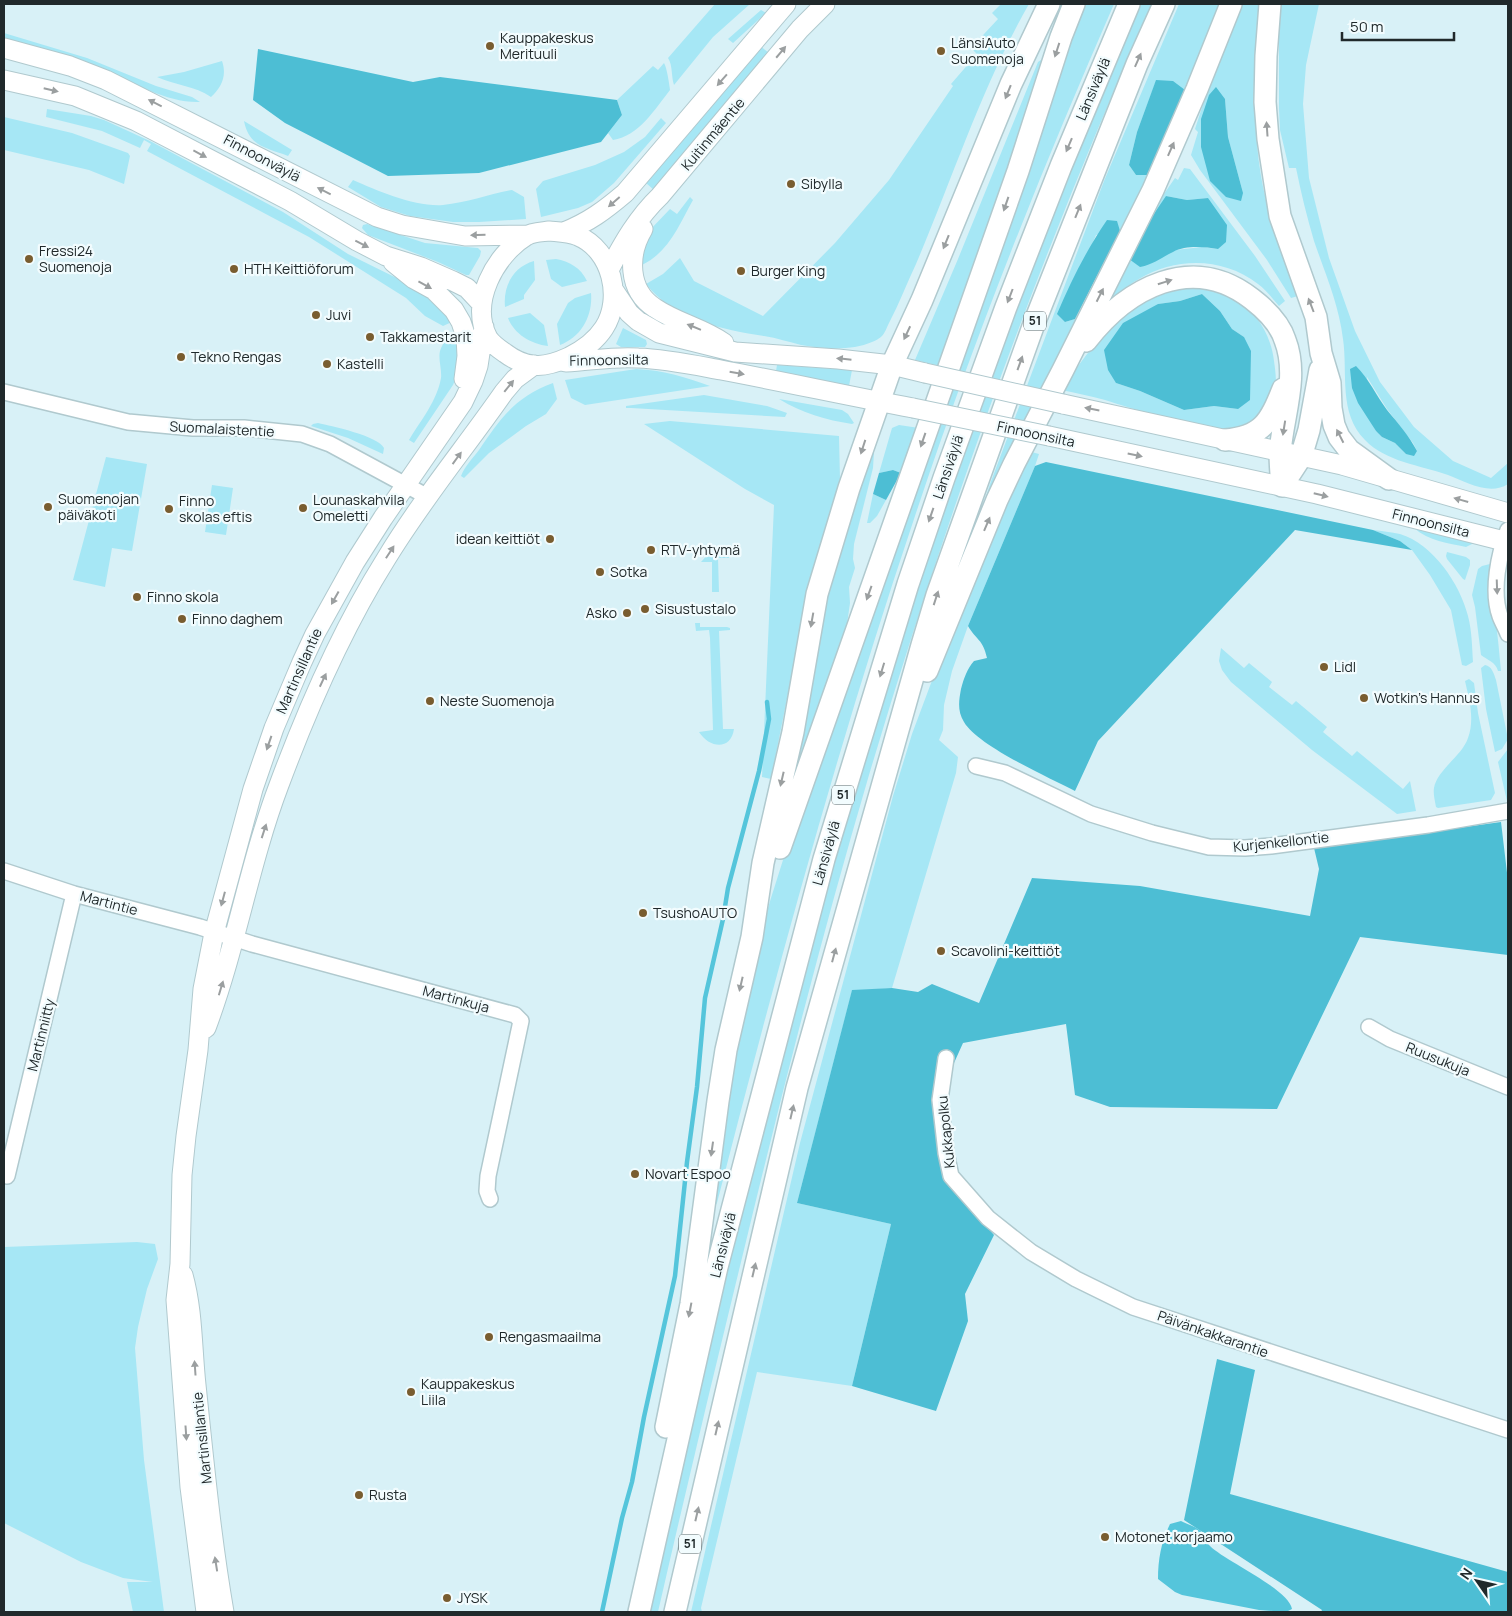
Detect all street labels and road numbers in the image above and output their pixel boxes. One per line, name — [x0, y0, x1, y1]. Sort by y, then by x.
street label: Länsiväylä — [1071, 55, 1114, 123]
street label: Kuitinmäentie — [677, 93, 749, 174]
street label: Finnoonväylä — [221, 129, 304, 186]
road number: 51 — [1024, 312, 1046, 331]
street label: Finnoonsilta — [569, 349, 649, 370]
street label: Suomalaistentie — [169, 416, 275, 441]
street label: Finnoonsilta — [995, 416, 1077, 451]
street label: Länsiväylä — [928, 432, 967, 501]
street label: Finnoonsilta — [1390, 504, 1472, 541]
street label: Martinsillantie — [271, 625, 326, 717]
road number: 51 — [832, 786, 854, 804]
street label: Länsiväylä — [807, 818, 844, 887]
street label: Kurjenkellontie — [1232, 827, 1330, 856]
street label: Martintie — [78, 886, 140, 919]
street label: Martinkuja — [421, 980, 492, 1017]
street label: Martinniitty — [22, 996, 59, 1073]
street label: Ruusukuja — [1403, 1037, 1473, 1080]
street label: Kukkapolku — [932, 1095, 959, 1169]
street label: Länsiväylä — [705, 1210, 740, 1279]
street label: Päivänkakkarantie — [1155, 1306, 1271, 1361]
street label: Martinsillantie — [187, 1391, 216, 1485]
road number: 51 — [679, 1535, 701, 1554]

